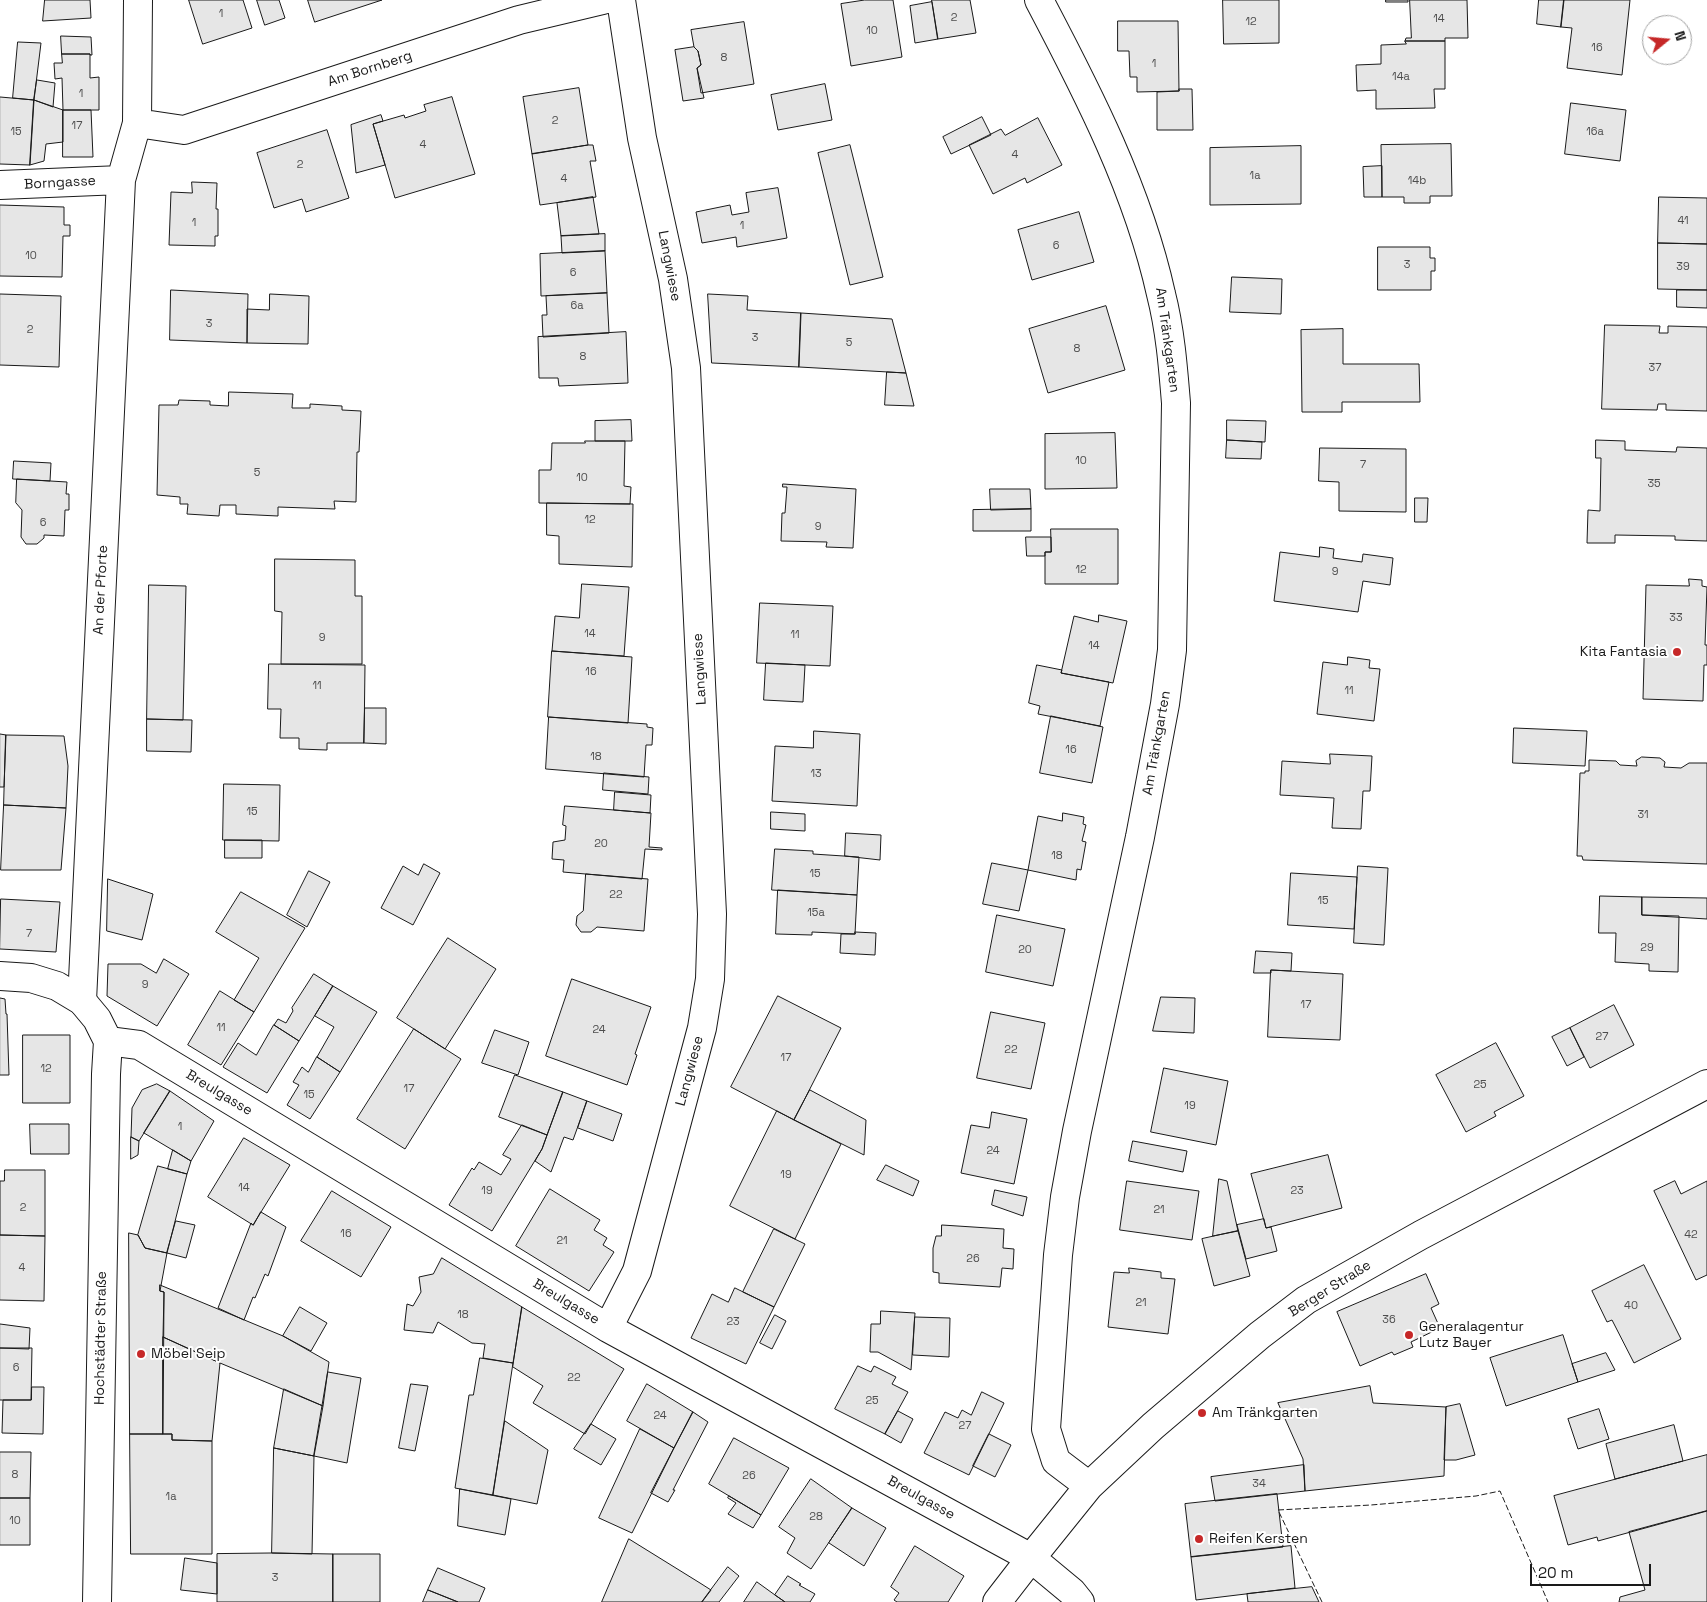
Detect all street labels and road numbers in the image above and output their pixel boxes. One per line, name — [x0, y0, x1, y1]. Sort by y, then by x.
street label: Am Bornberg — [326, 47, 414, 91]
street label: Borngasse — [24, 173, 96, 193]
street label: Langwiese — [654, 229, 684, 303]
street label: Am Tränkgarten — [1151, 286, 1183, 394]
street label: An der Pforte — [90, 545, 112, 635]
street label: Langwiese — [690, 633, 710, 705]
street label: Am Tränkgarten — [1140, 689, 1174, 797]
street label: Langwiese — [673, 1034, 707, 1108]
street label: Breulgasse — [183, 1067, 255, 1119]
street label: Berger Straße — [1286, 1257, 1374, 1321]
street label: Hochstädter Straße — [91, 1271, 111, 1405]
street label: Breulgasse — [530, 1276, 602, 1328]
street label: Breulgasse — [884, 1473, 958, 1523]

